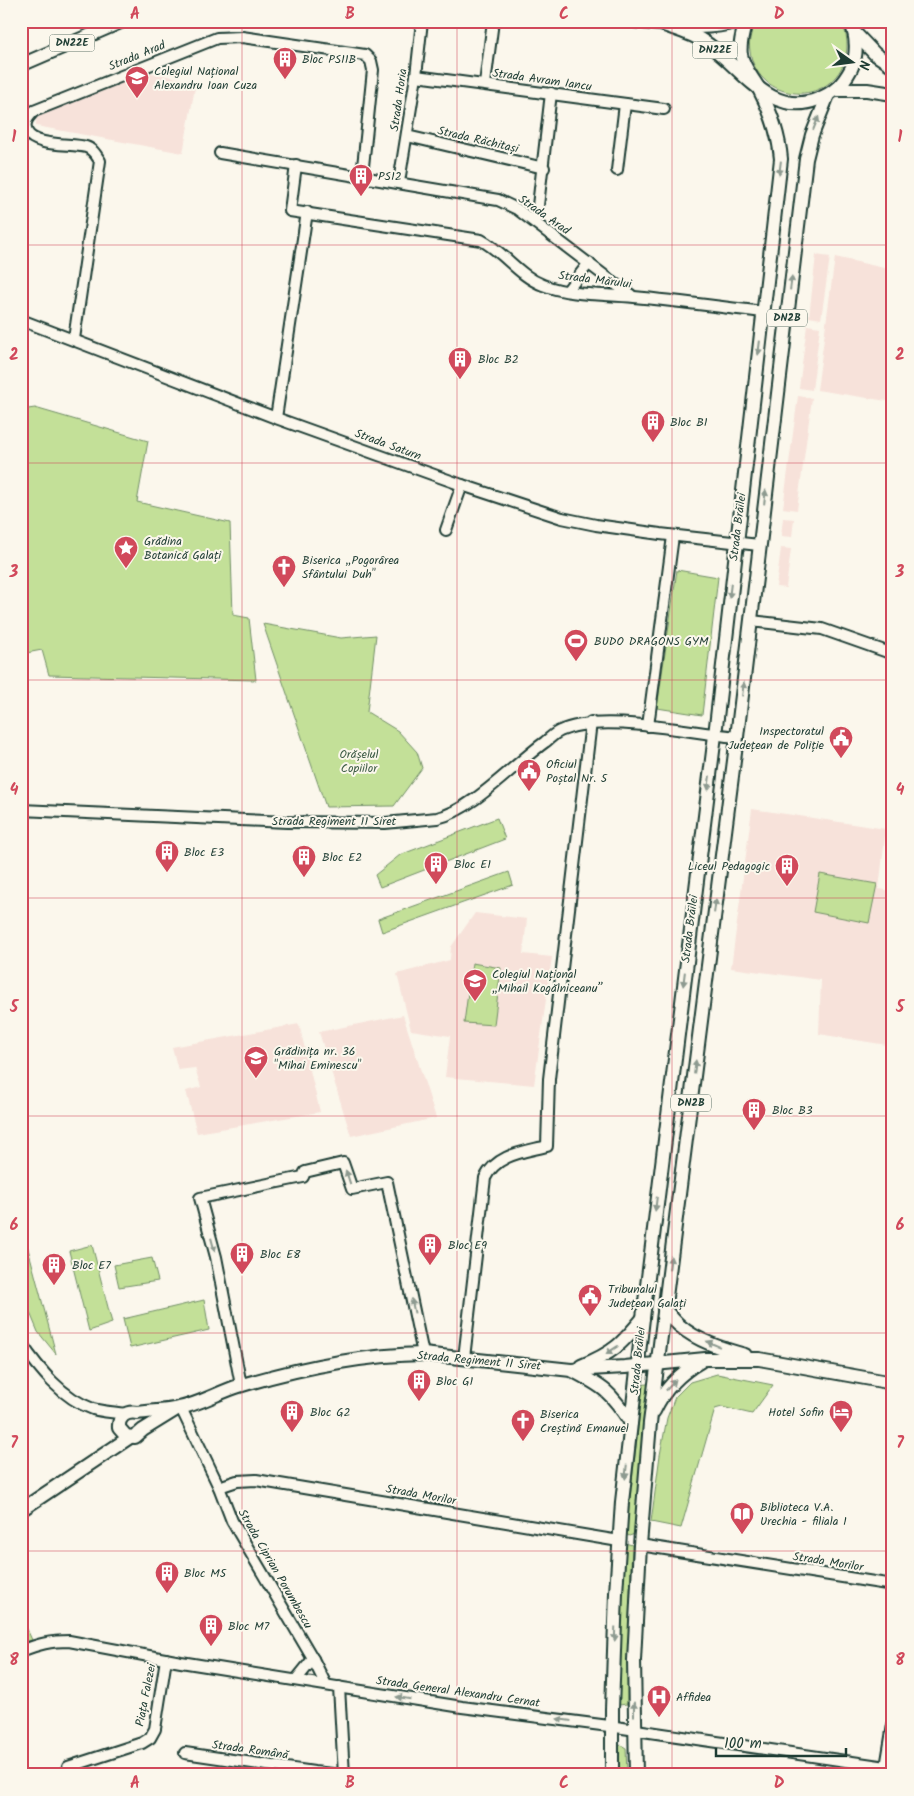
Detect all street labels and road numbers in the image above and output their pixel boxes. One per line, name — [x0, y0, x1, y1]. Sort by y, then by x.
road number: DN22E — [50, 34, 94, 52]
street label: Strada Arad — [106, 36, 169, 76]
road number: DN22E — [692, 42, 738, 58]
street label: Strada Avram Iancu — [491, 64, 593, 96]
street label: Strada Horia — [385, 67, 413, 133]
street label: Strada Răchitași — [436, 121, 521, 159]
street label: Strada Arad — [514, 190, 575, 241]
street label: Strada Mărului — [557, 266, 634, 294]
road number: DN2B — [767, 310, 807, 326]
street label: Strada Saturn — [352, 424, 424, 466]
street label: Strada Brăilei — [724, 491, 752, 562]
street label: Strada Regiment 11 Siret — [272, 812, 397, 831]
street label: Strada Brăilei — [676, 893, 704, 964]
road number: DN2B — [671, 1094, 711, 1112]
street label: Strada Brăilei — [625, 1325, 651, 1396]
street label: Strada Regiment 11 Siret — [416, 1346, 542, 1376]
street label: Strada Morilor — [384, 1479, 459, 1511]
street label: Strada Ciprian Porumbescu — [233, 1506, 317, 1633]
street label: Strada Morilor — [791, 1547, 866, 1577]
street label: Piața Falezei — [131, 1661, 162, 1728]
street label: Strada General Alexandru Cernat — [375, 1671, 542, 1713]
street label: Strada Română — [211, 1735, 291, 1765]

